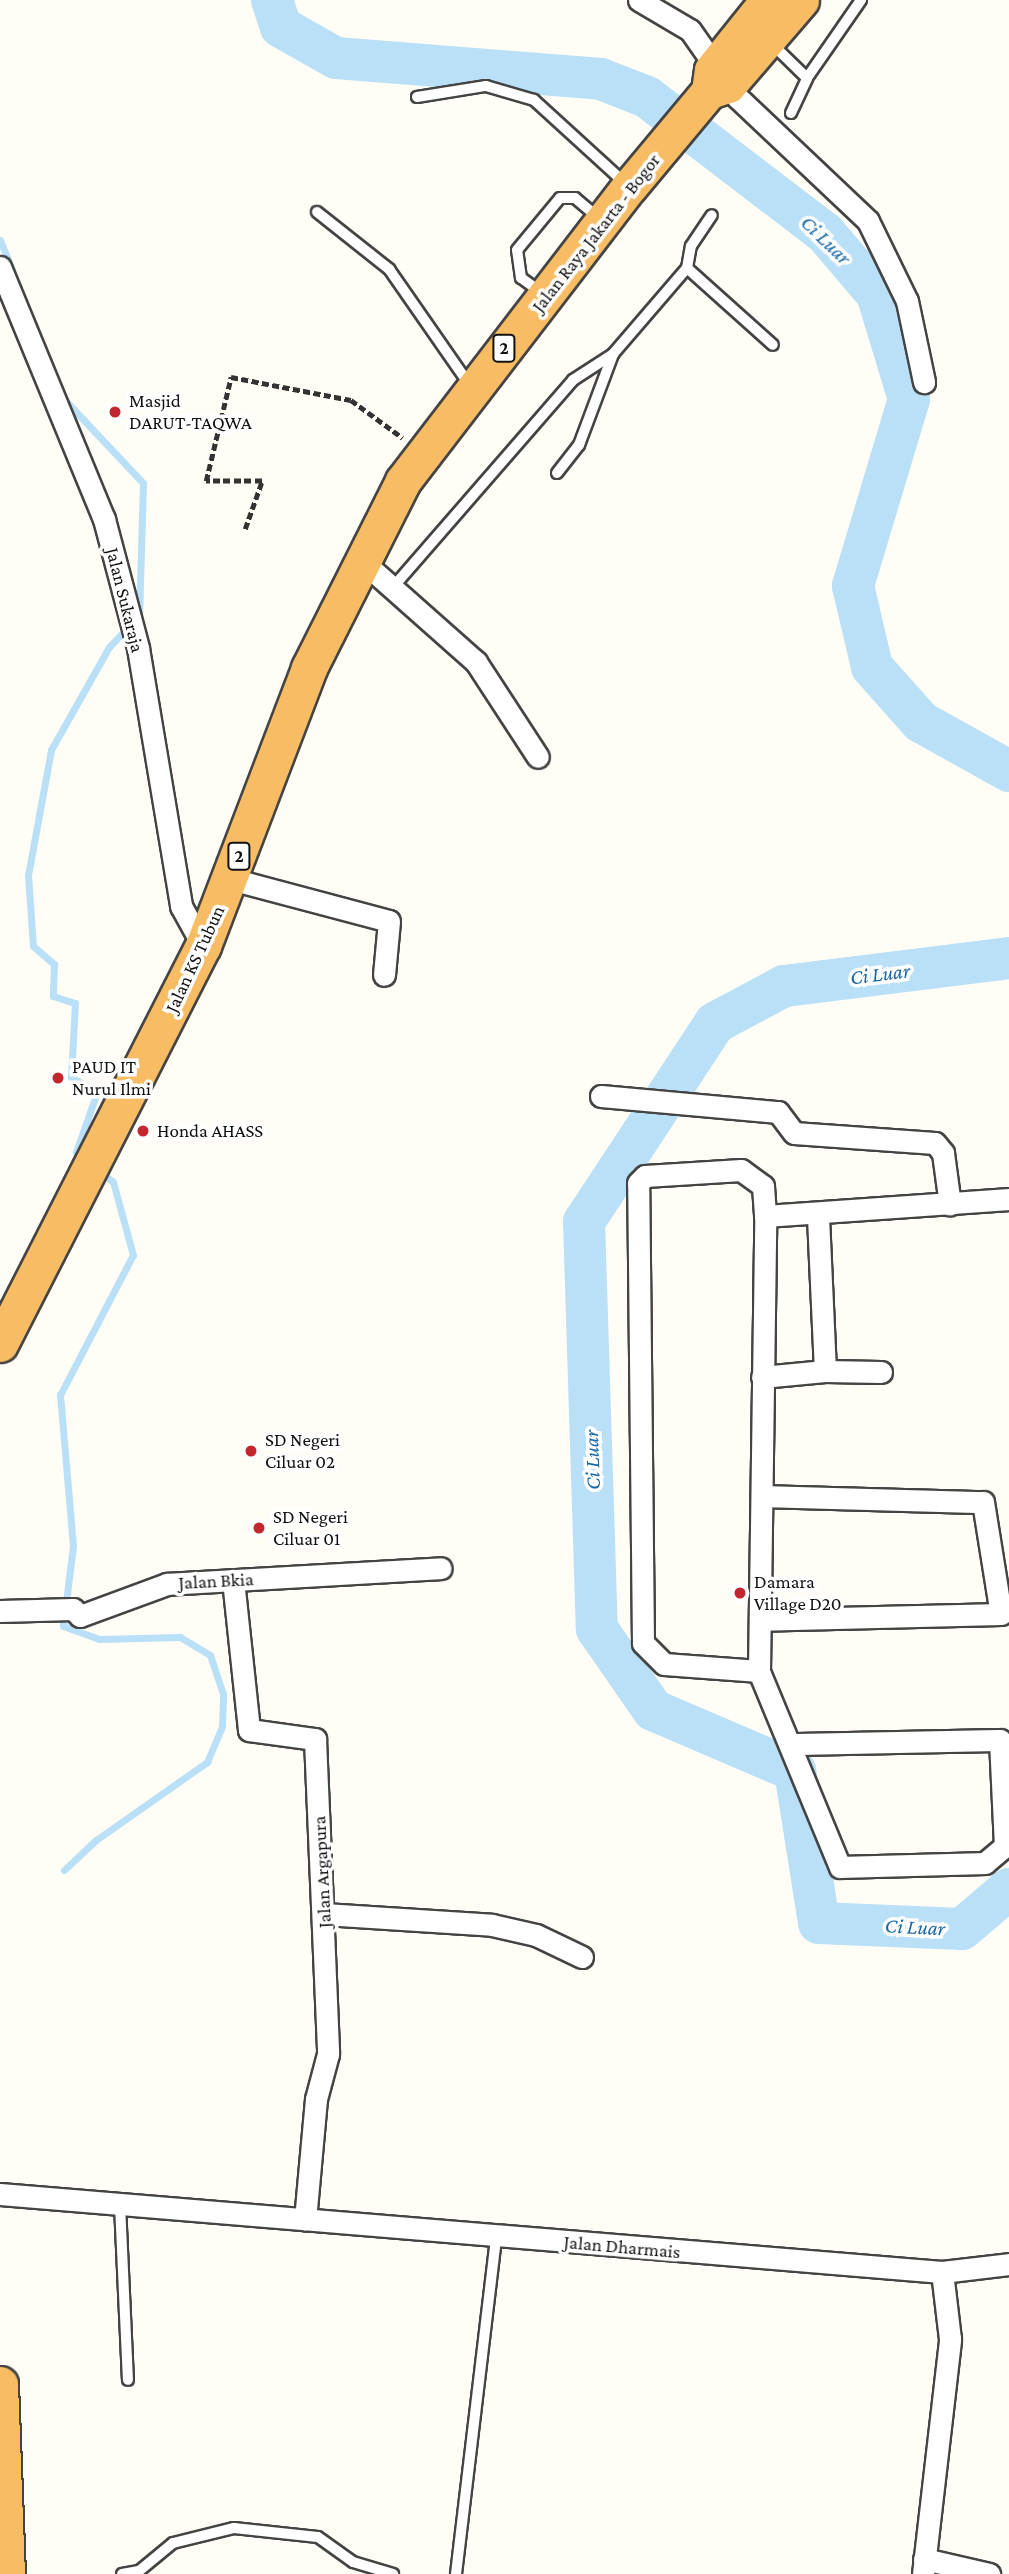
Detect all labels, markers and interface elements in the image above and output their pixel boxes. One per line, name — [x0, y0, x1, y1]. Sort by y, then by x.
street label: Jalan Raya Jakarta - Bogor — [527, 149, 665, 317]
water label: Ci Luar — [796, 210, 856, 270]
road number: 2 — [492, 334, 516, 362]
place label: Masjid DARUT-TAQWA — [129, 390, 252, 434]
marker: Masjid DARUT-TAQWA — [107, 404, 123, 420]
street label: Jalan Sukaraja — [101, 545, 149, 655]
road number: 2 — [227, 842, 251, 870]
street label: Jalan KS Tubun — [160, 902, 230, 1016]
water label: Ci Luar — [849, 958, 911, 990]
place label: PAUD IT Nurul Ilmi — [72, 1056, 151, 1100]
marker: PAUD IT Nurul Ilmi — [50, 1070, 66, 1086]
place label: Honda AHASS — [157, 1120, 263, 1142]
marker: Honda AHASS — [135, 1123, 151, 1139]
place label: SD Negeri Ciluar 02 — [265, 1429, 340, 1473]
water label: Ci Luar — [578, 1430, 606, 1490]
marker: SD Negeri Ciluar 02 — [243, 1443, 259, 1459]
place label: SD Negeri Ciluar 01 — [273, 1506, 348, 1550]
marker: SD Negeri Ciluar 01 — [251, 1520, 267, 1536]
street label: Jalan Bkia — [178, 1568, 254, 1594]
place label: Damara Village D20 — [754, 1571, 842, 1615]
marker: Damara Village D20 — [732, 1585, 748, 1601]
street label: Jalan Argapura — [308, 1815, 336, 1929]
water label: Ci Luar — [884, 1913, 946, 1941]
street label: Jalan Dharmais — [563, 2231, 681, 2263]

